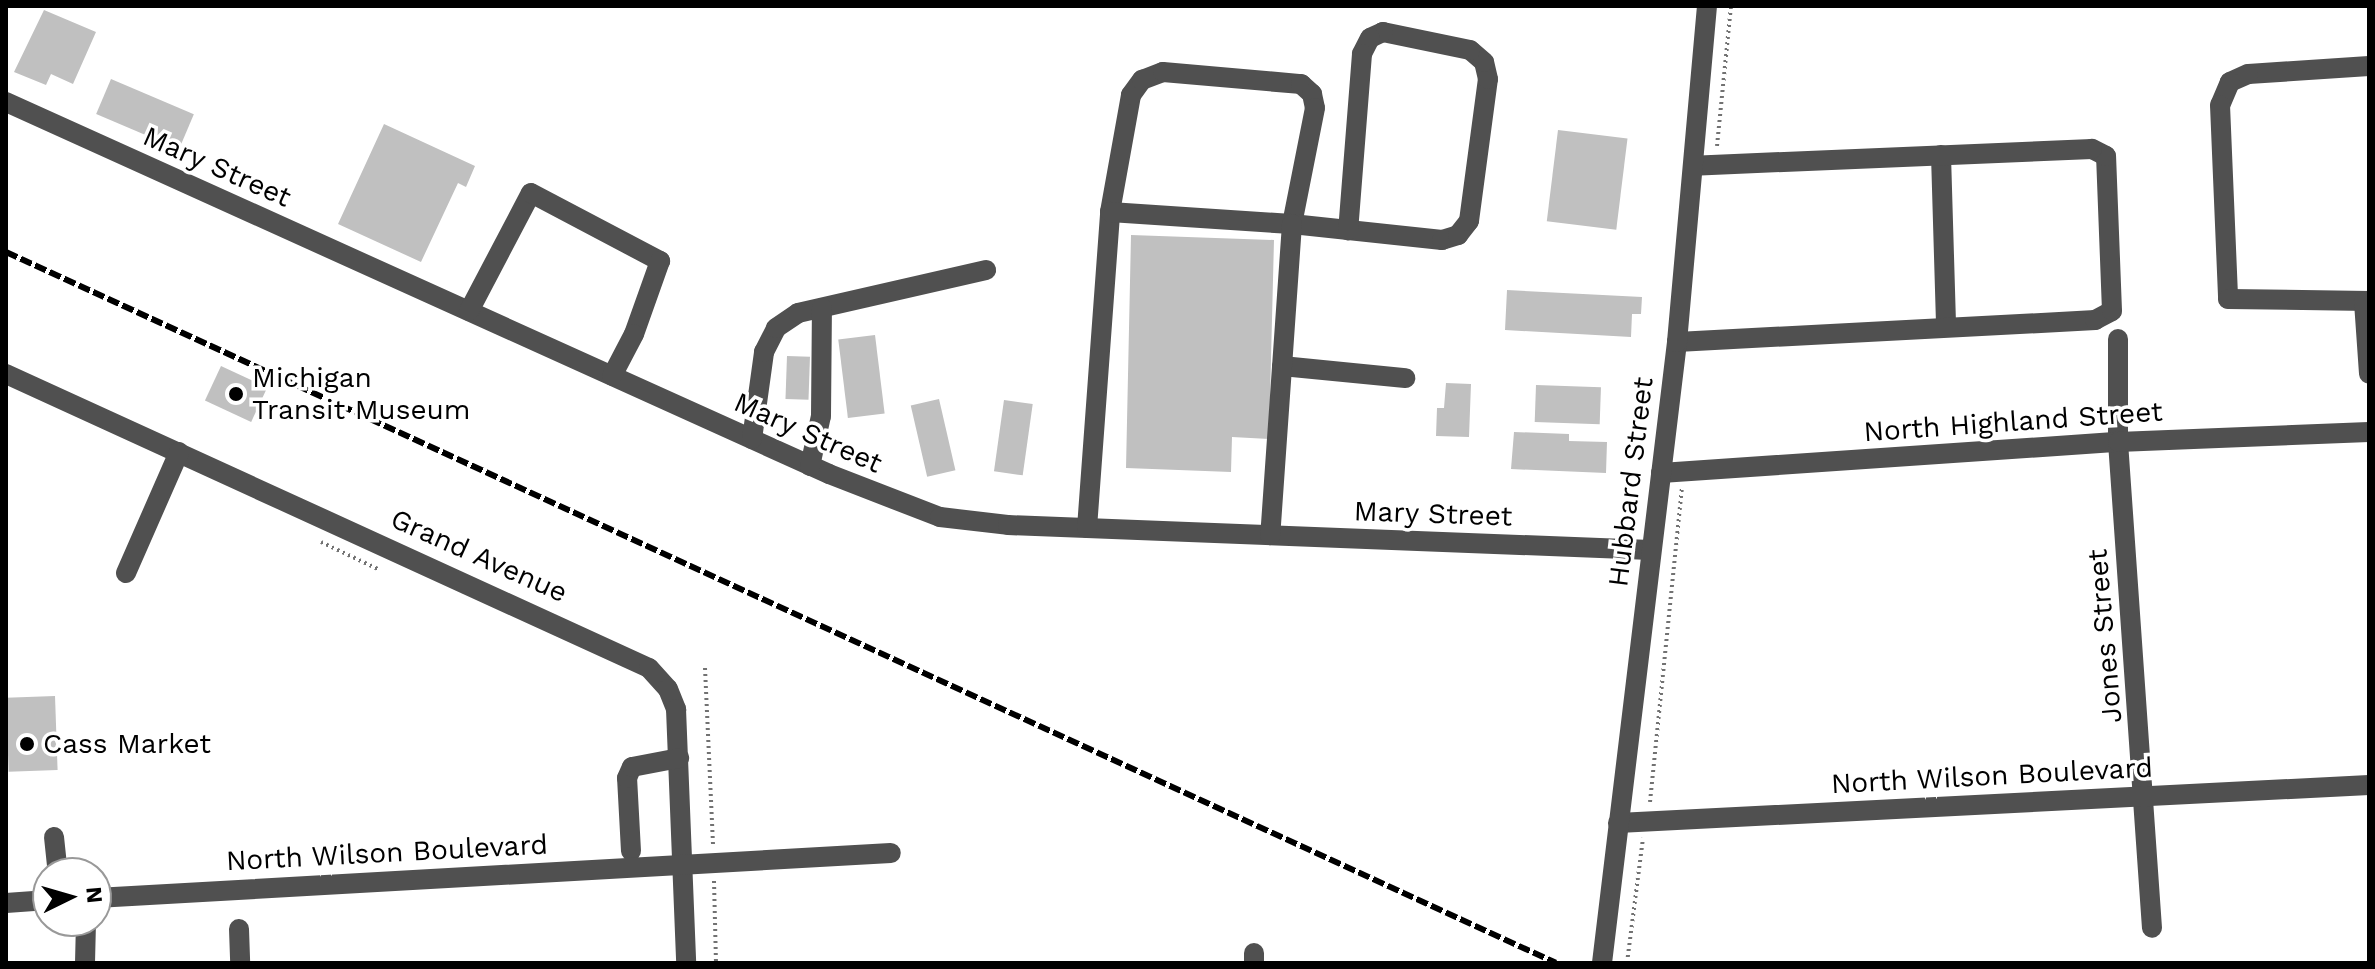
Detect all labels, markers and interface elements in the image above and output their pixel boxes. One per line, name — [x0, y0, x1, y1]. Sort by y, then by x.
street label: Mary Street — [137, 119, 297, 215]
place label: Michigan Transit Museum — [252, 361, 471, 427]
street label: Hubbard Street — [1601, 375, 1661, 589]
marker: Michigan Transit Museum — [227, 385, 245, 403]
street label: Mary Street — [728, 385, 888, 481]
street label: North Highland Street — [1862, 395, 2164, 449]
street label: Mary Street — [1353, 494, 1513, 534]
street label: Grand Avenue — [385, 502, 573, 610]
street label: Jones Street — [2081, 548, 2129, 724]
place label: Cass Market — [43, 727, 211, 761]
marker: Cass Market — [18, 735, 36, 753]
street label: North Wilson Boulevard — [1830, 751, 2154, 801]
street label: North Wilson Boulevard — [225, 828, 549, 878]
north arrow — [32, 857, 112, 937]
text: N — [81, 886, 108, 904]

